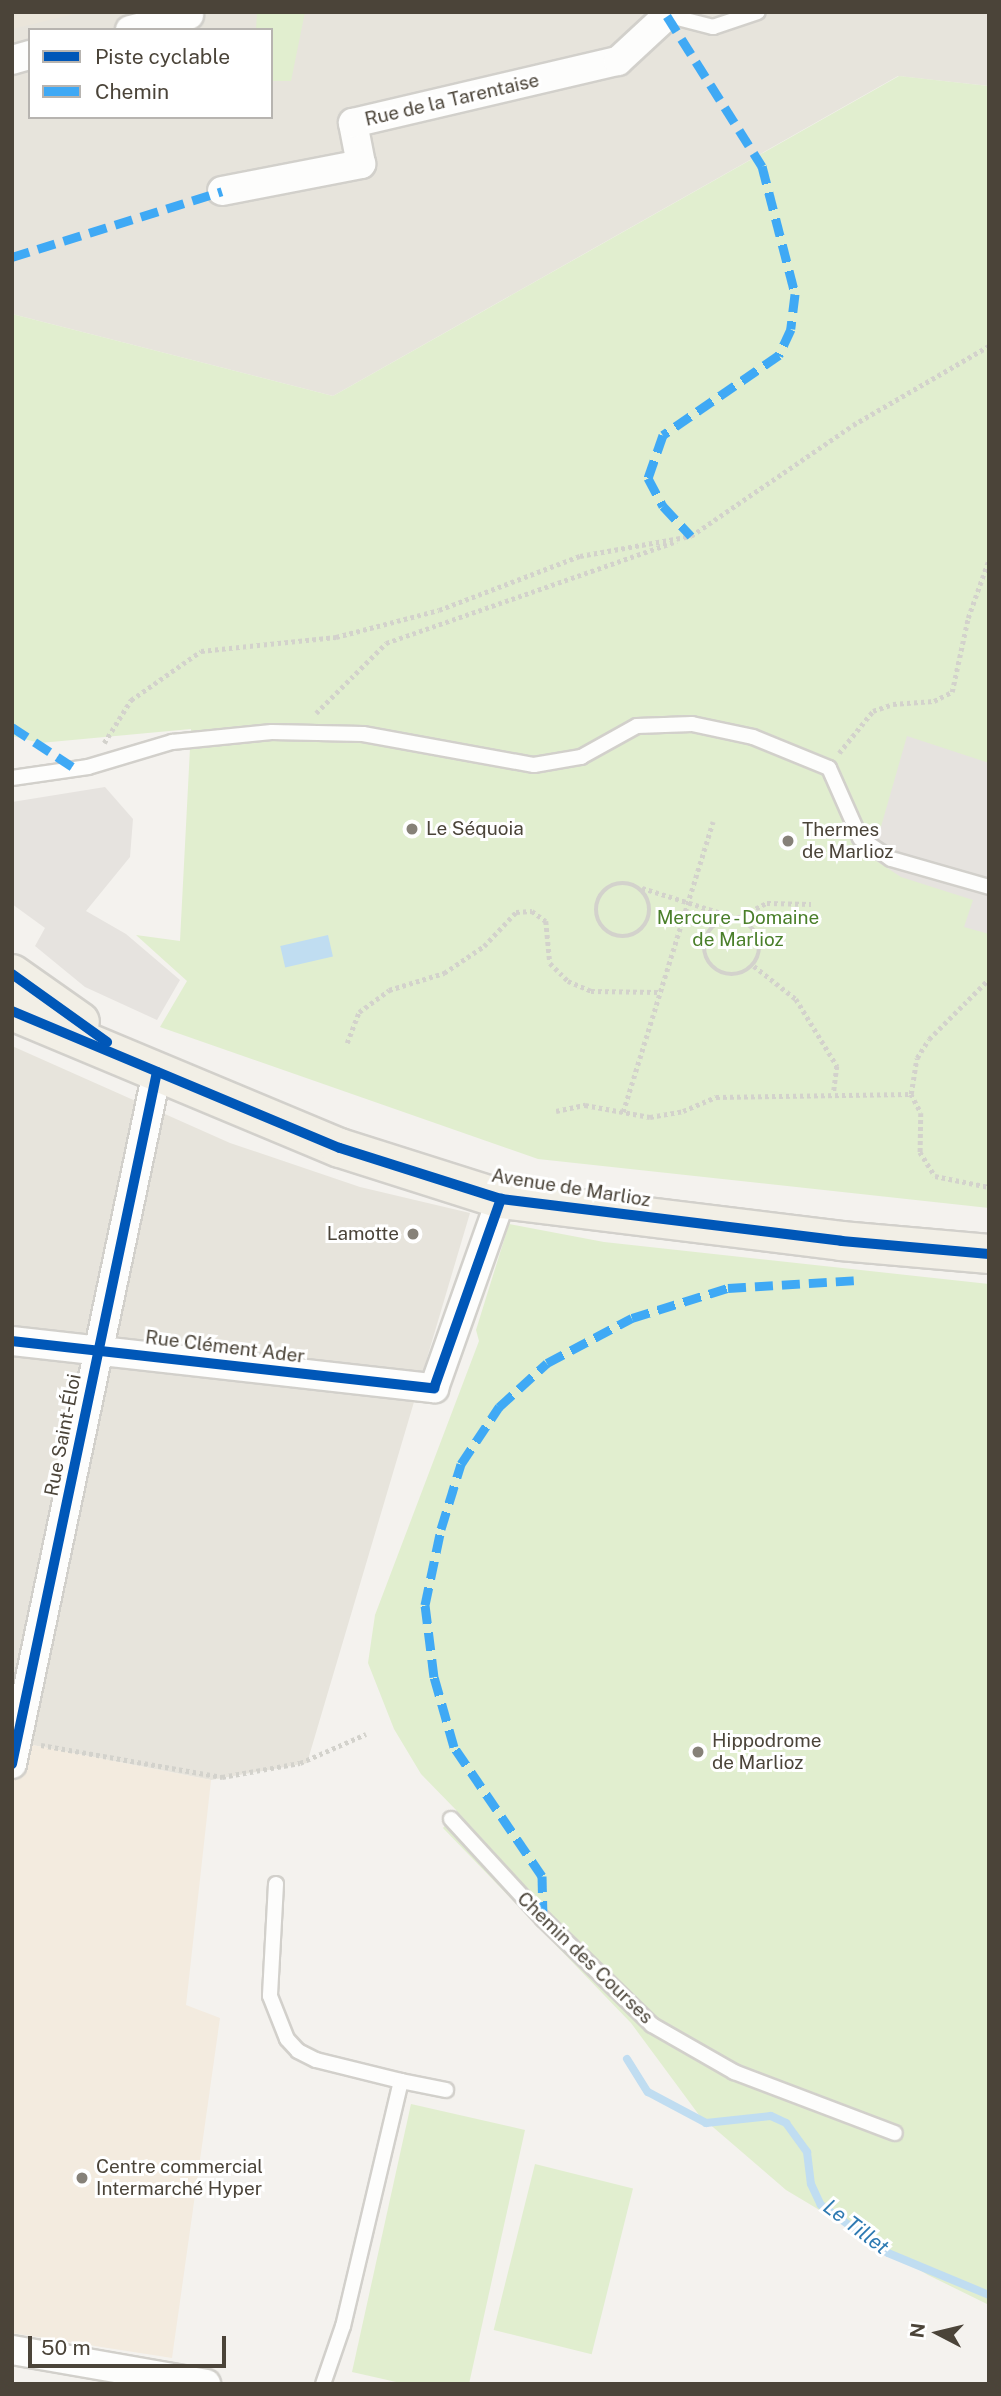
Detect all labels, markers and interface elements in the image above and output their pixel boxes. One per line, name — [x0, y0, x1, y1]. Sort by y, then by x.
legend — [28, 28, 273, 119]
text: Piste cyclable — [95, 44, 230, 69]
street label: Rue de la Tarentaise — [362, 69, 542, 131]
text: Chemin — [95, 79, 169, 104]
place label: Le Séquoia — [426, 818, 524, 840]
place label: Thermes de Marlioz — [802, 819, 893, 863]
marker: Le Séquoia — [404, 821, 420, 837]
marker: Thermes de Marlioz — [780, 833, 796, 849]
park label: Mercure - Domaine de Marlioz — [654, 907, 822, 951]
street label: Avenue de Marlioz — [490, 1164, 652, 1212]
place label: Lamotte — [327, 1223, 399, 1245]
marker: Lamotte — [405, 1226, 421, 1242]
street label: Rue Clément Ader — [144, 1326, 306, 1368]
street label: Rue Saint-Éloi — [40, 1372, 86, 1498]
place label: Hippodrome de Marlioz — [712, 1730, 821, 1774]
marker: Hippodrome de Marlioz — [690, 1744, 706, 1760]
street label: Chemin des Courses — [512, 1887, 658, 2029]
place label: Centre commercial Intermarché Hyper — [96, 2156, 263, 2200]
marker: Centre commercial Intermarché Hyper — [74, 2170, 90, 2186]
water label: Le Tillet — [818, 2194, 894, 2260]
north arrow — [903, 2298, 973, 2368]
scale bar — [32, 2322, 229, 2366]
text: N — [905, 2322, 929, 2339]
text: 50 m — [41, 2335, 91, 2360]

